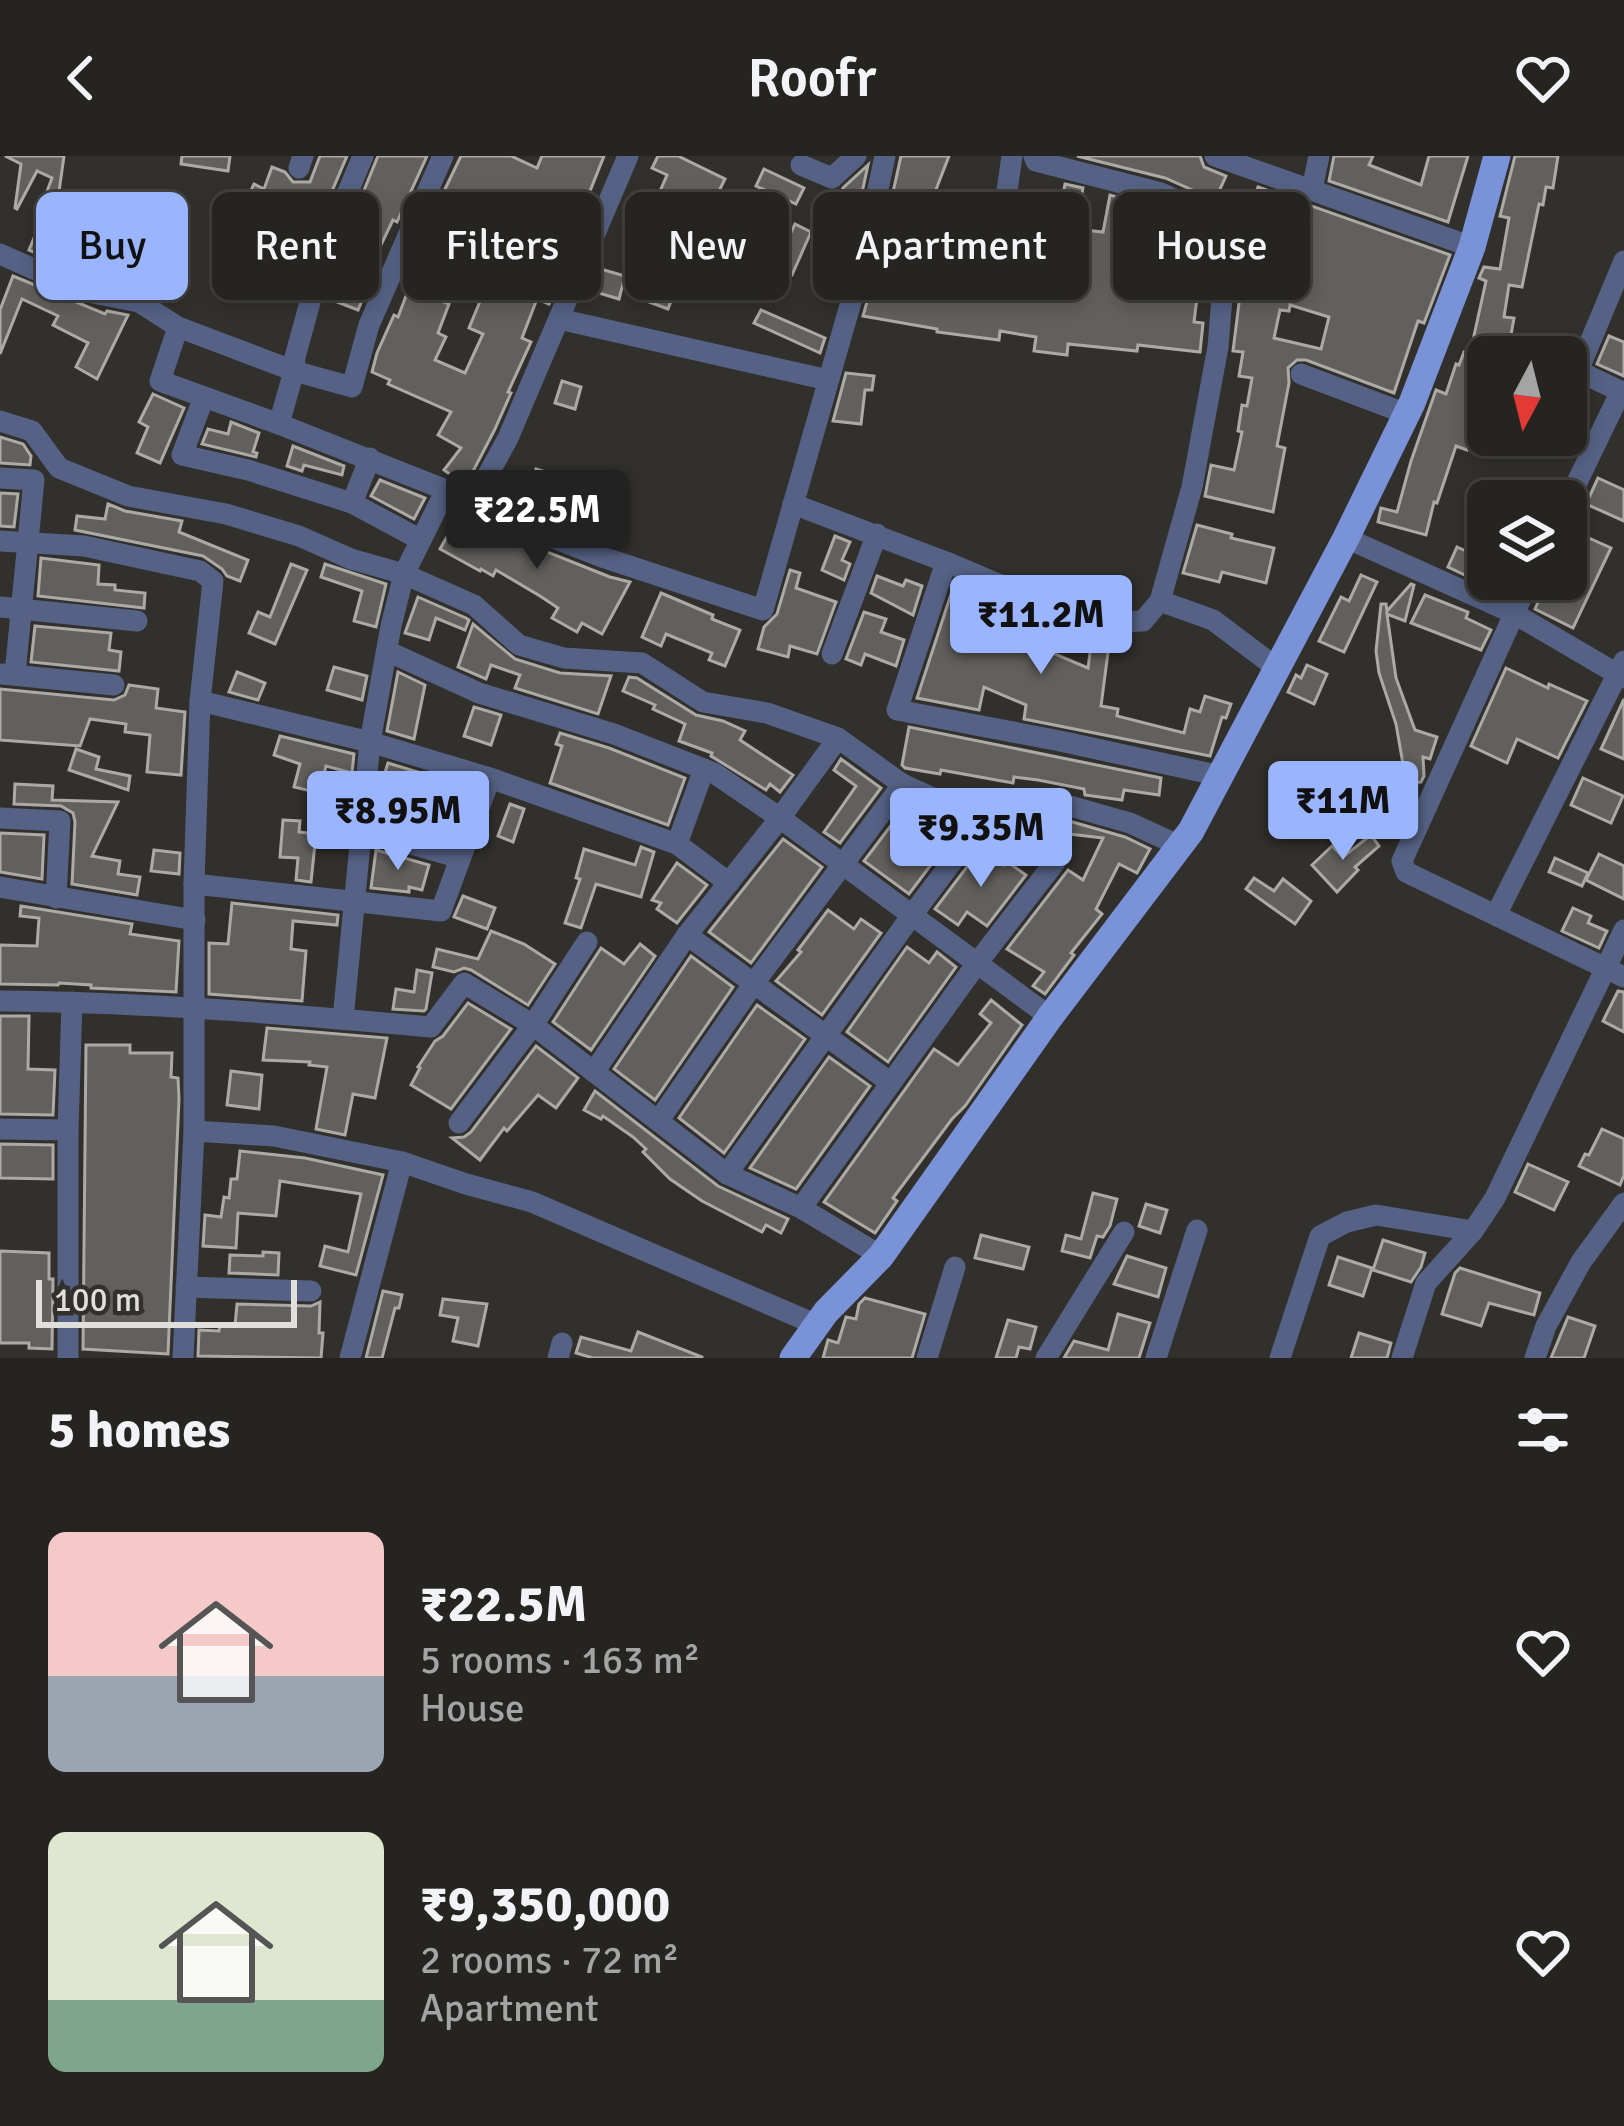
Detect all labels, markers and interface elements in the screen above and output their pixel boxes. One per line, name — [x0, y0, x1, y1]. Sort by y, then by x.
icon: back — [48, 45, 114, 111]
text: Roofr — [748, 45, 876, 112]
icon: heart — [1510, 45, 1576, 111]
chip: Buy — [36, 192, 188, 300]
chip: Rent — [212, 192, 379, 300]
chip: Filters — [403, 192, 601, 300]
chip: New — [625, 192, 789, 300]
chip: Apartment — [813, 192, 1089, 300]
chip: House — [1113, 192, 1310, 300]
north arrow — [1467, 336, 1587, 456]
map controls — [1467, 336, 1587, 600]
pin: ₹22.5M — [439, 470, 635, 572]
button: layers — [1467, 480, 1587, 600]
text: ₹22.5M — [473, 485, 601, 533]
pin: ₹11.2M — [943, 575, 1139, 677]
text: ₹11.2M — [977, 590, 1105, 638]
pin: ₹11M — [1272, 761, 1414, 863]
pin: ₹8.95M — [300, 771, 496, 873]
text: ₹11M — [1295, 776, 1391, 824]
text: ₹8.95M — [334, 786, 462, 834]
pin: ₹9.35M — [883, 788, 1079, 890]
text: ₹9.35M — [917, 803, 1045, 851]
scale bar — [36, 1274, 297, 1327]
text: 100 m — [54, 1280, 141, 1321]
icon: filters — [1510, 1397, 1576, 1463]
text: 5 homes — [48, 1399, 230, 1462]
text: ₹22.5M — [420, 1573, 587, 1636]
icon: home — [144, 1580, 288, 1724]
icon: heart — [1510, 1619, 1576, 1685]
text: 5 rooms · 163 m² — [420, 1636, 700, 1684]
text: House — [420, 1684, 525, 1732]
text: ₹9,350,000 — [420, 1873, 670, 1936]
icon: home — [144, 1880, 288, 2024]
icon: heart — [1510, 1919, 1576, 1985]
text: 2 rooms · 72 m² — [420, 1936, 679, 1984]
text: Apartment — [420, 1984, 599, 2032]

